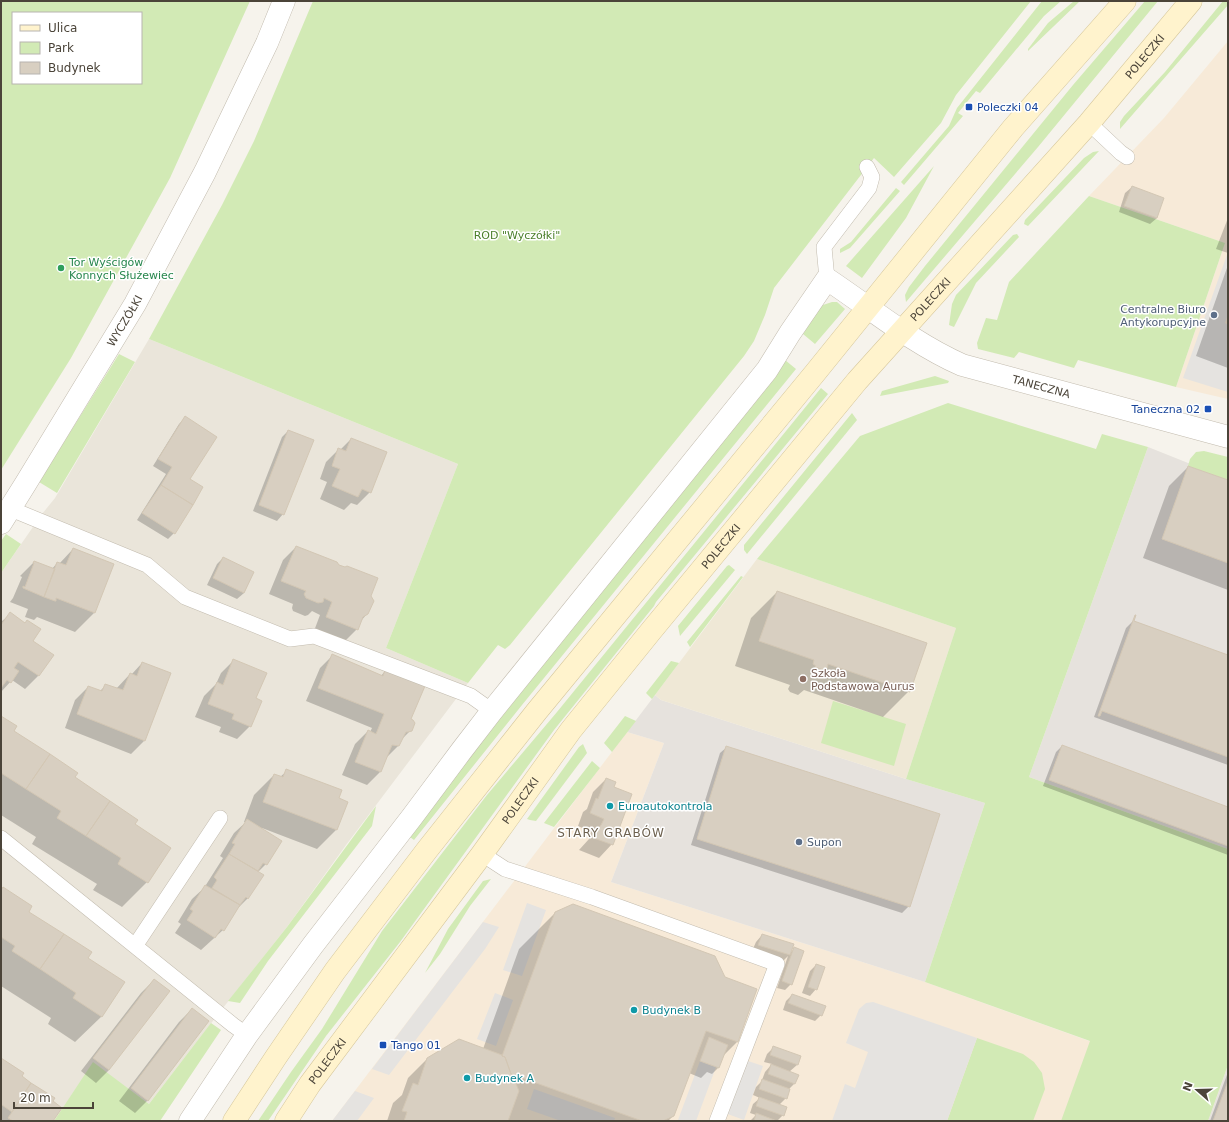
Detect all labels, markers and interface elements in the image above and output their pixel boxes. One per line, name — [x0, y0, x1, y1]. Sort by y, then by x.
legend — [12, 12, 142, 84]
text: Ulica — [48, 21, 77, 35]
street label: POLECZKI — [1123, 32, 1167, 82]
text: Park — [48, 41, 74, 55]
text: Budynek — [48, 61, 101, 75]
place label: Poleczki 04 — [977, 101, 1039, 114]
marker: Poleczki 04 — [964, 102, 974, 112]
park label: ROD "Wyczółki" — [474, 229, 560, 242]
place label: Tor Wyścigów Konnych Służewiec — [68, 256, 174, 282]
marker: Tor Wyścigów Konnych Służewiec — [56, 263, 66, 273]
street label: POLECZKI — [908, 275, 954, 324]
street label: WYCZÓŁKI — [105, 293, 145, 349]
place label: Centralne Biuro Antykorupcyjne — [1120, 303, 1206, 329]
marker: Centralne Biuro Antykorupcyjne — [1209, 310, 1219, 320]
street label: TANECZNA — [1010, 373, 1072, 401]
place label: Taneczna 02 — [1131, 403, 1200, 416]
marker: Taneczna 02 — [1203, 404, 1213, 414]
street label: POLECZKI — [699, 522, 743, 572]
place label: Szkoła Podstawowa Aurus — [811, 667, 915, 693]
marker: Szkoła Podstawowa Aurus — [798, 674, 808, 684]
street label: POLECZKI — [500, 775, 542, 827]
place label: Euroautokontrola — [618, 800, 713, 813]
marker: Euroautokontrola — [605, 801, 615, 811]
district label: STARY GRABÓW — [557, 825, 665, 840]
place label: Supon — [807, 836, 842, 849]
marker: Supon — [794, 837, 804, 847]
place label: Budynek B — [642, 1004, 701, 1017]
marker: Budynek B — [629, 1005, 639, 1015]
street label: POLECZKI — [306, 1036, 349, 1087]
place label: Tango 01 — [390, 1039, 441, 1052]
marker: Tango 01 — [378, 1040, 388, 1050]
north arrow — [1177, 1070, 1217, 1110]
place label: Budynek A — [475, 1072, 535, 1085]
marker: Budynek A — [462, 1073, 472, 1083]
text: N — [1180, 1080, 1196, 1093]
scale bar — [14, 1084, 93, 1110]
text: 20 m — [20, 1091, 51, 1105]

